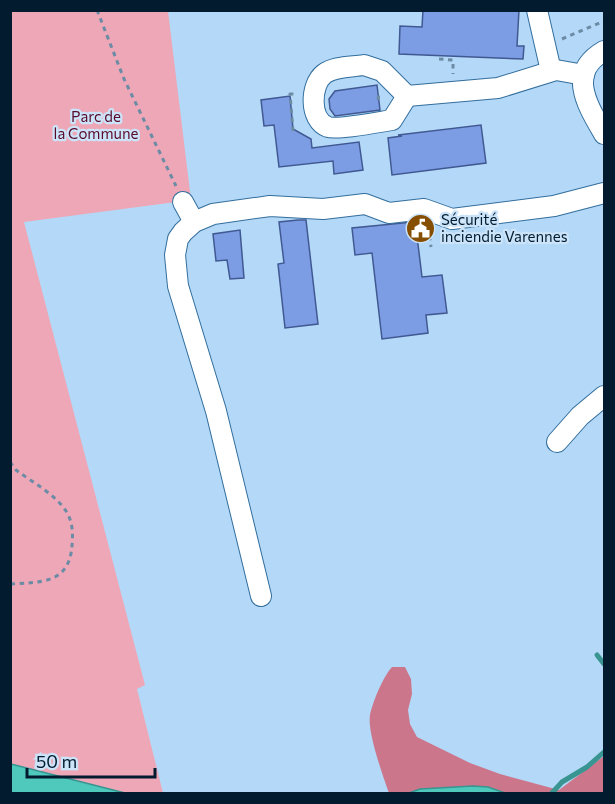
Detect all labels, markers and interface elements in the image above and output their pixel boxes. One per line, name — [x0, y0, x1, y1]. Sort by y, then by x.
park label: Parc de la Commune — [54, 107, 138, 142]
place label: Sécurité inciendie Varennes — [441, 210, 568, 245]
public building icon: Sécurité inciendie Varennes — [404, 213, 436, 245]
scale bar — [27, 741, 154, 779]
text: 50 m — [36, 750, 77, 772]

